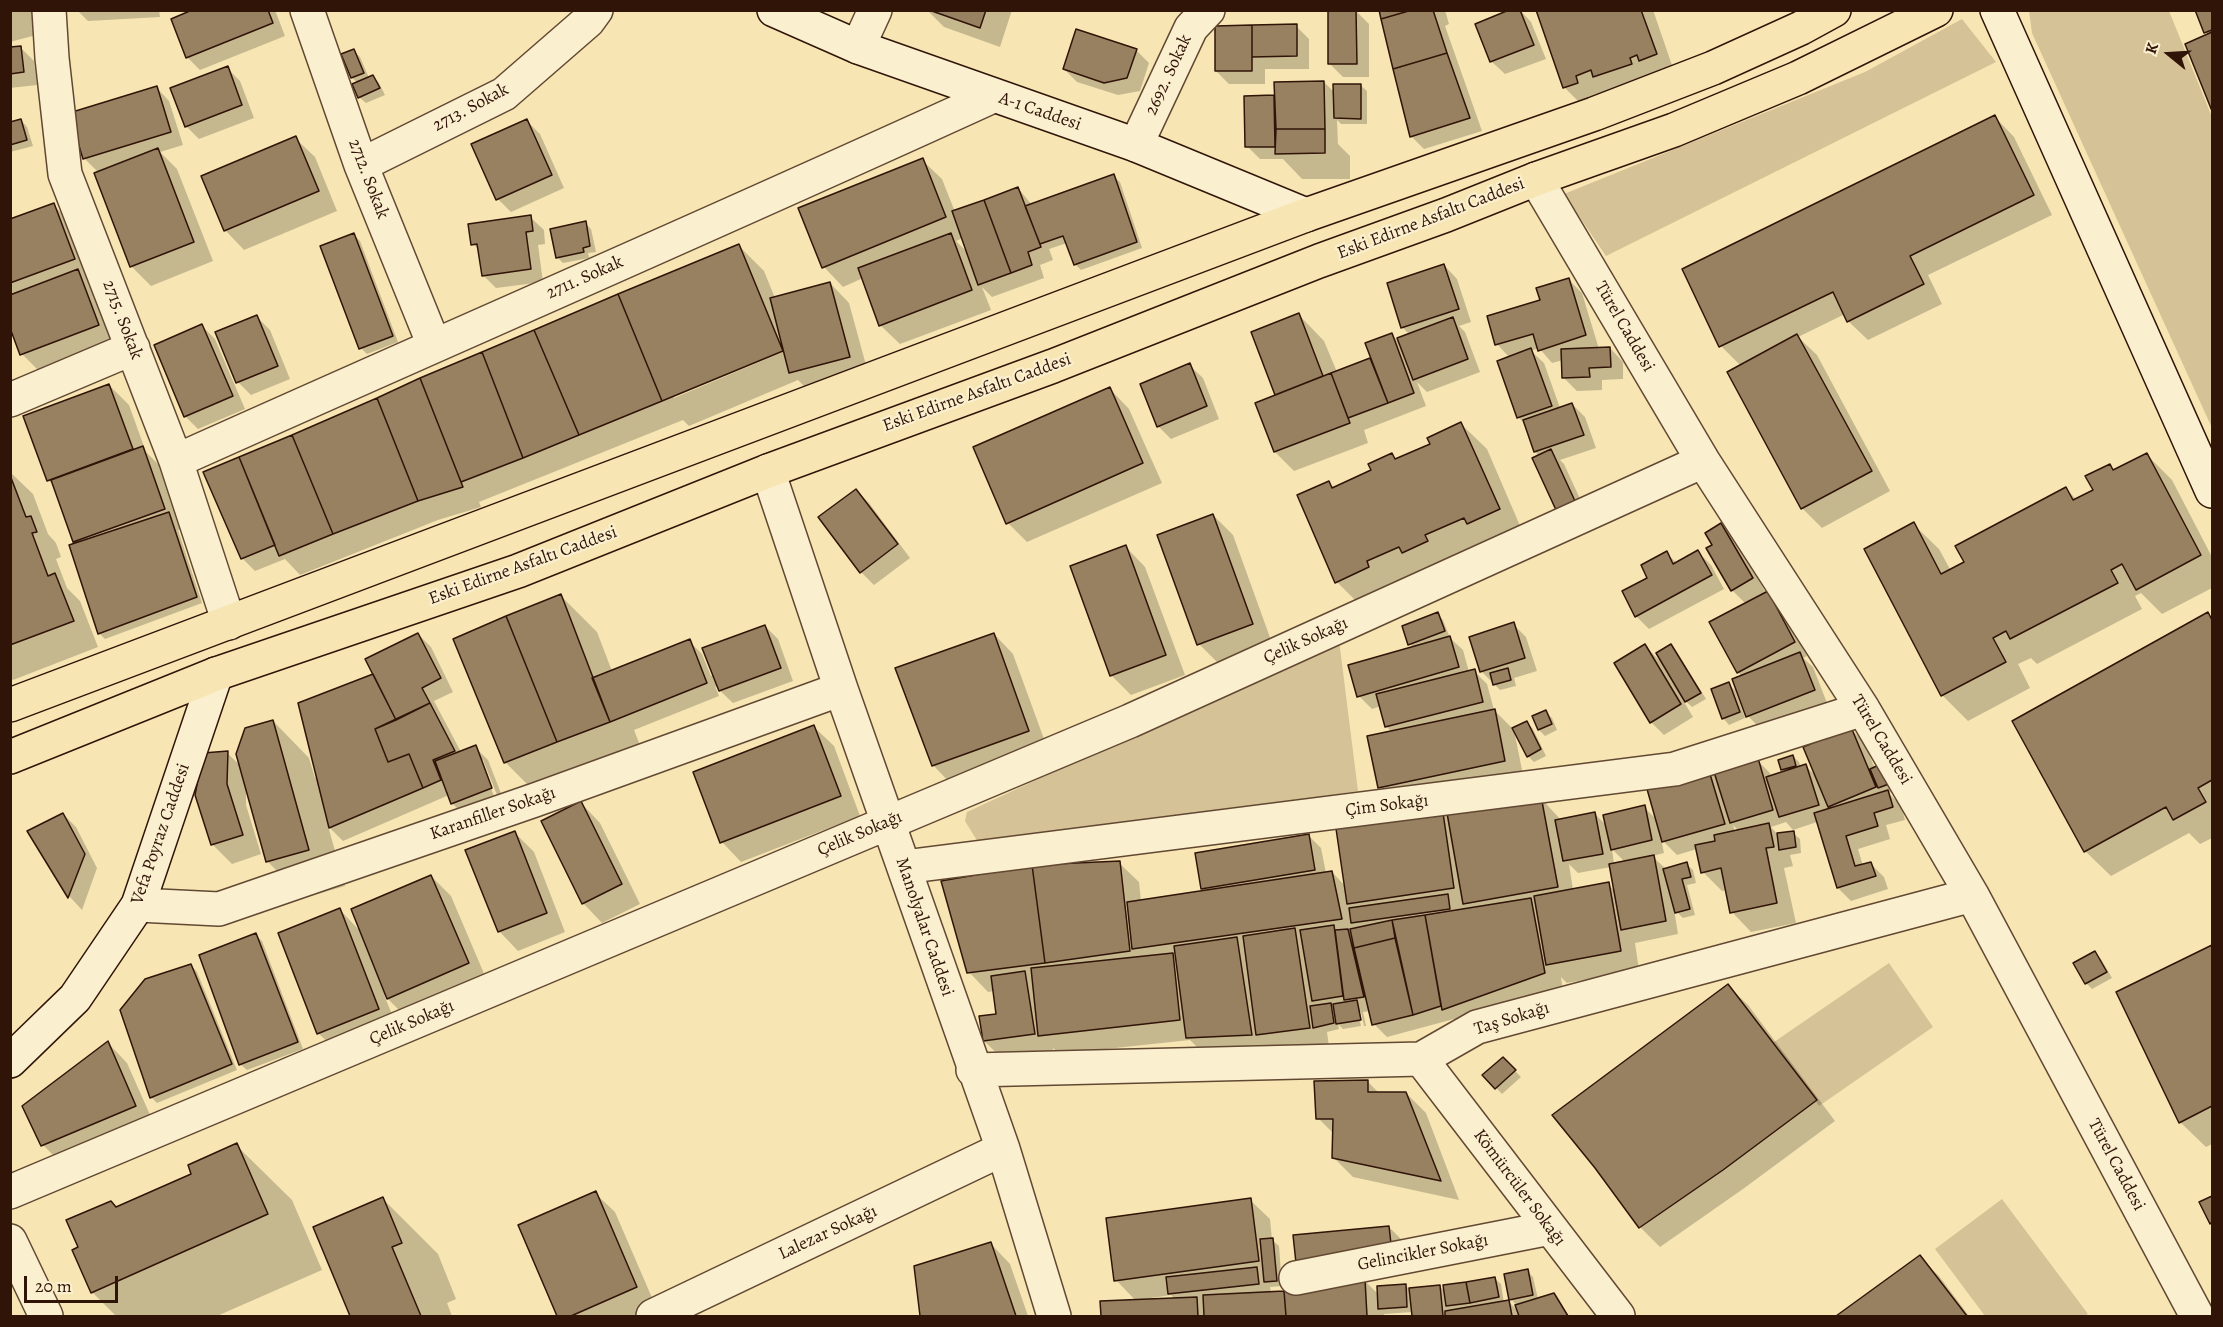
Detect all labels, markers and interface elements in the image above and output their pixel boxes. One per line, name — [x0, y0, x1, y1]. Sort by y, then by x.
north arrow — [2139, 24, 2199, 84]
street label: 2692. Sokak — [1141, 31, 1197, 119]
text: K — [2140, 40, 2164, 57]
street label: 2713. Sokak — [429, 79, 513, 137]
street label: A-1 Caddesi — [996, 88, 1084, 136]
street label: 2712. Sokak — [343, 136, 393, 222]
street label: Eski Edirne Asfaltı Caddesi — [1334, 173, 1528, 265]
street label: 2711. Sokak — [543, 252, 627, 304]
street label: 2715. Sokak — [97, 277, 147, 363]
street label: Türel Caddesi — [1589, 278, 1659, 376]
street label: Eski Edirne Asfaltı Caddesi — [880, 349, 1074, 437]
street label: Eski Edirne Asfaltı Caddesi — [426, 522, 620, 610]
street label: Çelik Sokağı — [1260, 613, 1352, 669]
street label: Türel Caddesi — [1846, 691, 1916, 789]
street label: Vefa Poyraz Caddesi — [127, 761, 195, 907]
street label: Karanfiller Sokağı — [427, 782, 559, 846]
street label: Çim Sokağı — [1344, 790, 1430, 822]
street label: Çelik Sokağı — [814, 806, 906, 862]
street label: Manolyalar Caddesi — [890, 855, 958, 999]
street label: Çelik Sokağı — [366, 995, 458, 1051]
street label: Taş Sokağı — [1472, 997, 1552, 1041]
street label: Türel Caddesi — [2083, 1115, 2149, 1215]
street label: Kömürcüler Sokağı — [1468, 1125, 1570, 1251]
street label: Lalezar Sokağı — [775, 1201, 881, 1265]
street label: Gelincikler Sokağı — [1356, 1230, 1490, 1276]
scale bar — [27, 1264, 122, 1302]
text: 20 m — [35, 1274, 72, 1298]

